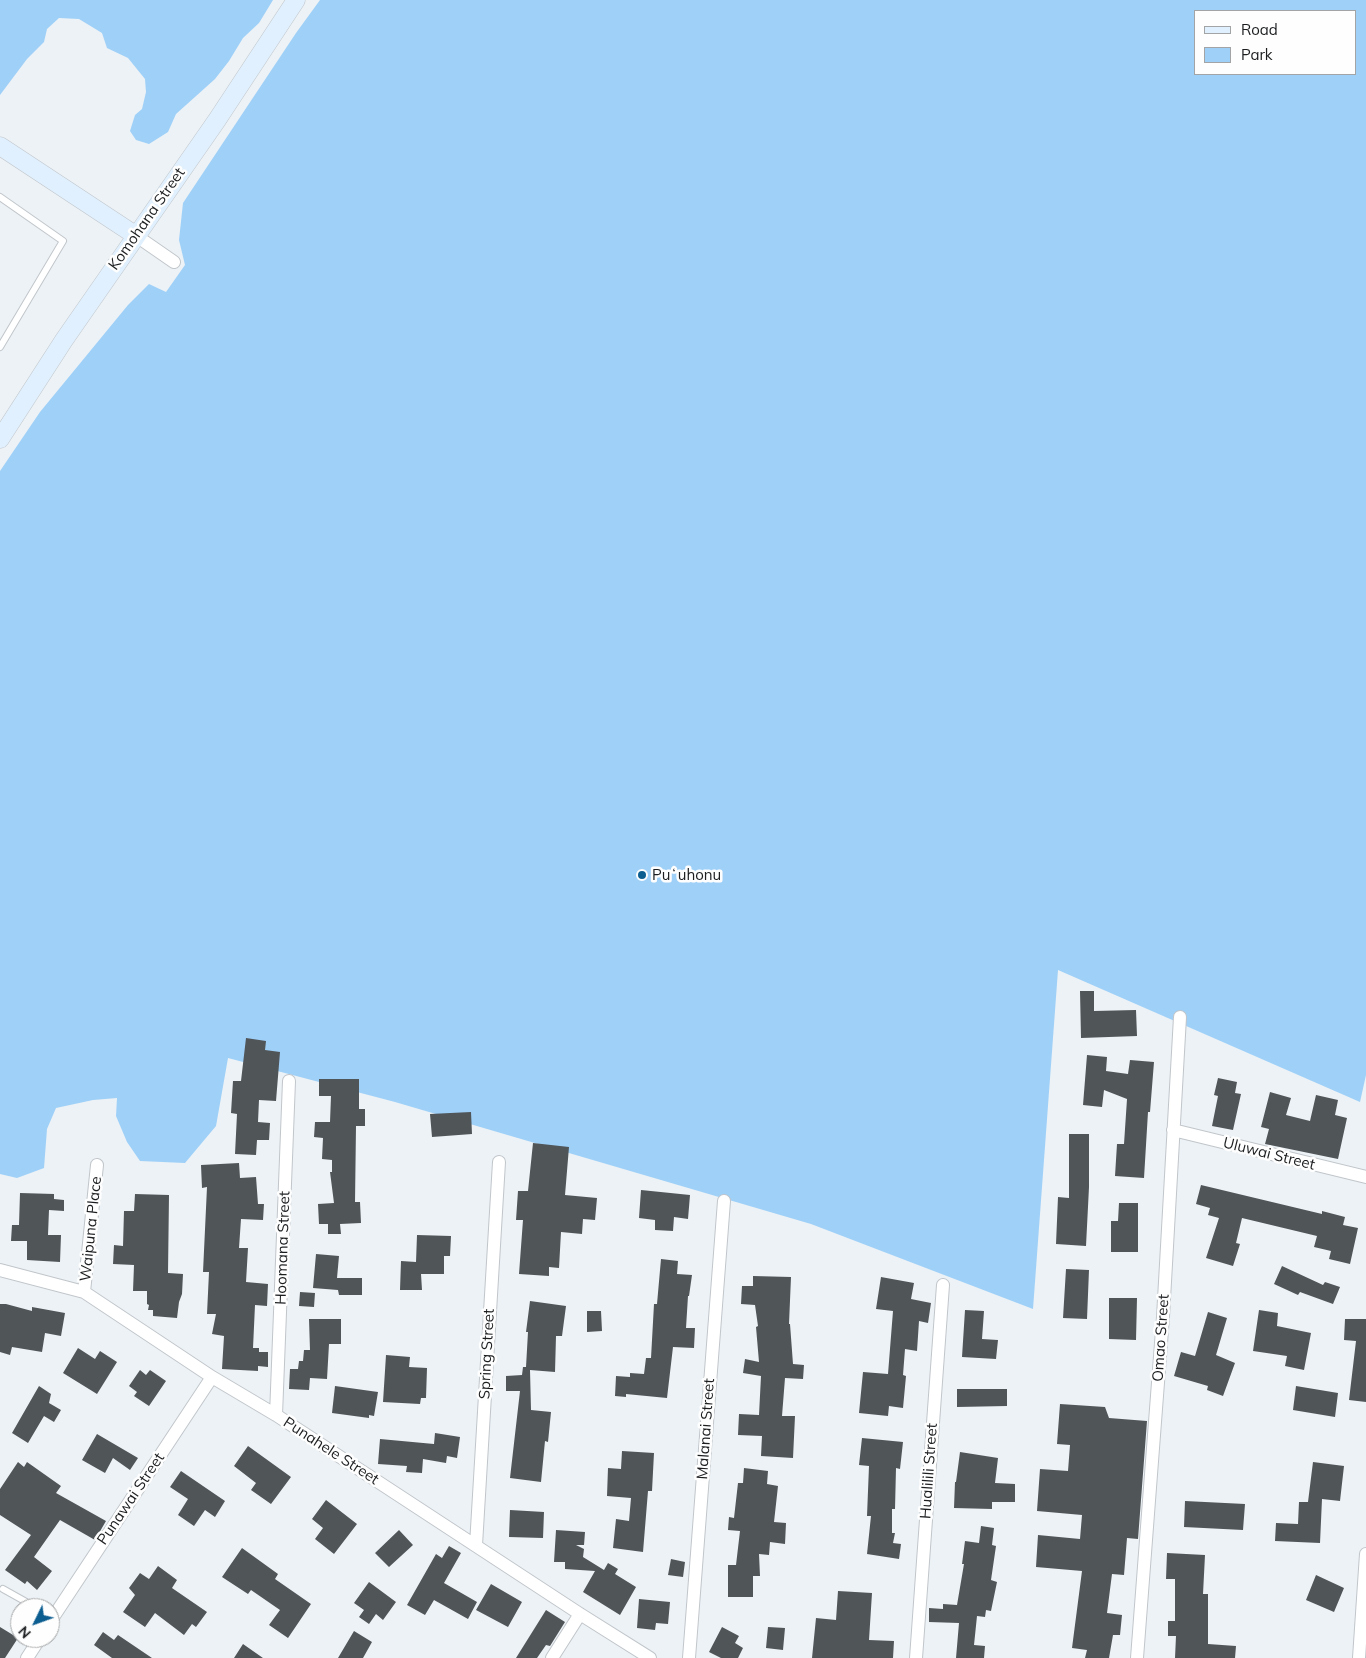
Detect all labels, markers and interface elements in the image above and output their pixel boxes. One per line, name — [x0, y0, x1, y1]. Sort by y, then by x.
legend — [1194, 10, 1356, 75]
text: Road — [1241, 20, 1278, 39]
text: Park — [1241, 45, 1273, 64]
street label: Komohana Street — [105, 164, 189, 274]
place label: Puʻuhonu — [652, 866, 721, 884]
marker: Puʻuhonu — [636, 869, 648, 881]
street label: Uluwai Street — [1221, 1134, 1317, 1174]
street label: Waipuna Place — [77, 1176, 105, 1282]
street label: Hoomana Street — [272, 1191, 294, 1305]
street label: Omao Street — [1149, 1294, 1173, 1382]
street label: Spring Street — [476, 1308, 498, 1400]
street label: Malanai Street — [693, 1378, 719, 1480]
street label: Punahele Street — [280, 1413, 382, 1489]
street label: Hualilili Street — [917, 1423, 941, 1519]
street label: Punawai Street — [94, 1450, 168, 1548]
north arrow — [10, 1598, 60, 1648]
text: N — [14, 1622, 35, 1642]

